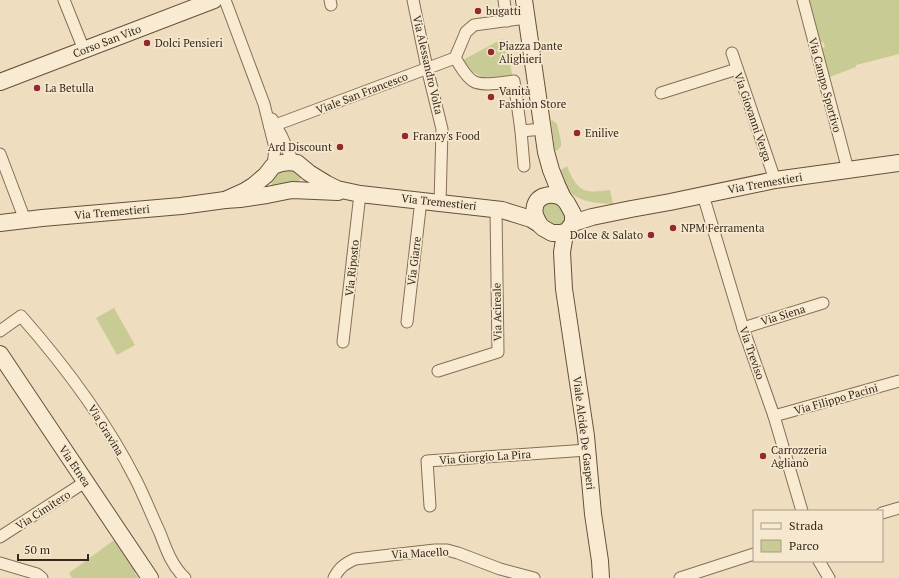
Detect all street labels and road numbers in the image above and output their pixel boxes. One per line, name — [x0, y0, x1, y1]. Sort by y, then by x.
street label: Via Alessandro Volta — [410, 14, 446, 116]
street label: Corso San Vito — [71, 22, 143, 60]
street label: Via Campo Sportivo — [806, 36, 844, 134]
street label: Viale San Francesco — [314, 69, 410, 117]
street label: Via Giovanni Verga — [731, 71, 775, 164]
street label: Via Tremestieri — [727, 170, 803, 196]
street label: Via Tremestieri — [401, 191, 477, 213]
street label: Via Tremestieri — [74, 202, 150, 222]
street label: Via Giarre — [404, 235, 424, 286]
street label: Via Riposto — [342, 239, 362, 297]
street label: Via Acireale — [489, 282, 505, 341]
street label: Via Siena — [759, 301, 807, 328]
street label: Via Treviso — [736, 325, 768, 381]
street label: Viale Alcide De Gasperi — [570, 375, 598, 491]
street label: Via Filippo Pacini — [792, 380, 880, 418]
street label: Via Gravina — [85, 402, 127, 458]
street label: Via Etnea — [56, 443, 94, 490]
street label: Via Giorgio La Pira — [439, 447, 532, 467]
street label: Via Cimitero — [13, 487, 73, 533]
street label: Via Macello — [391, 545, 449, 561]

